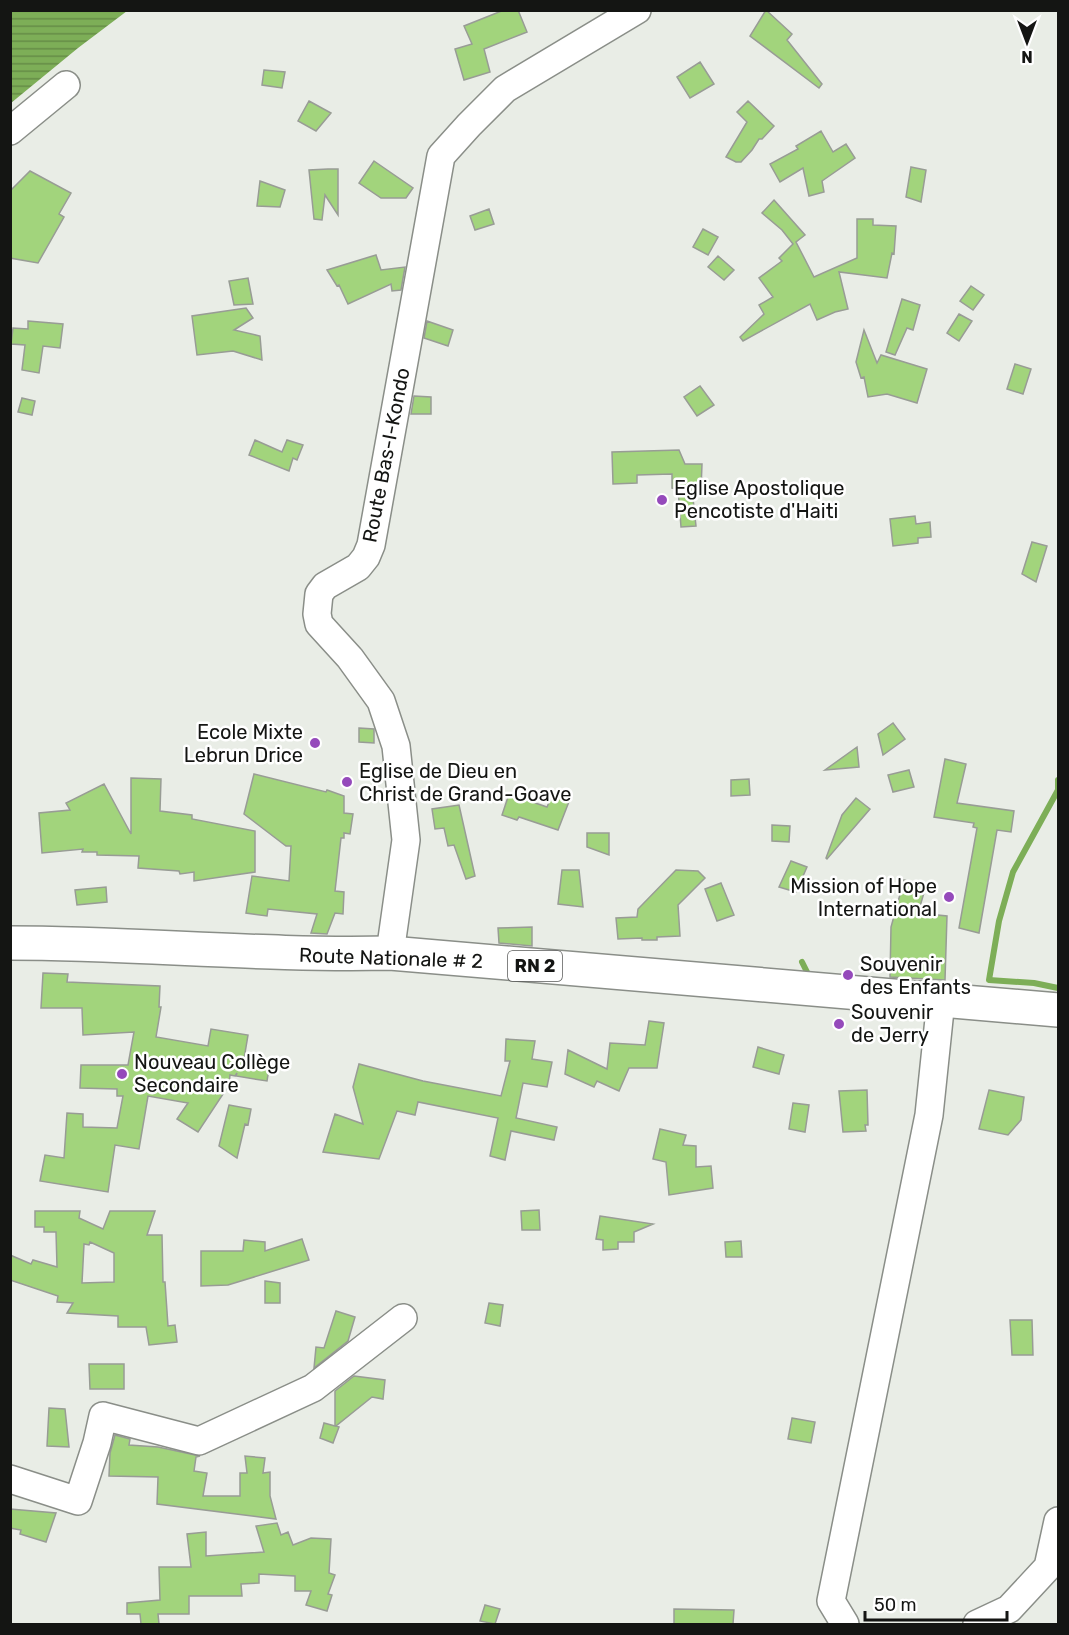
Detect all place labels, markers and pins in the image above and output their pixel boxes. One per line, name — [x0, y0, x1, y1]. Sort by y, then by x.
place label: Eglise Apostolique Pencotiste d'Haiti — [674, 476, 845, 523]
marker: Eglise Apostolique Pencotiste d'Haiti — [655, 493, 669, 507]
place label: Ecole Mixte Lebrun Drice — [184, 720, 303, 767]
marker: Ecole Mixte Lebrun Drice — [308, 736, 322, 750]
place label: Eglise de Dieu en Christ de Grand-Goave — [359, 759, 572, 806]
marker: Eglise de Dieu en Christ de Grand-Goave — [340, 775, 354, 789]
place label: Mission of Hope International — [790, 874, 937, 921]
marker: Mission of Hope International — [942, 890, 956, 904]
place label: Souvenir des Enfants — [860, 952, 971, 999]
marker: Souvenir des Enfants — [841, 968, 855, 982]
place label: Souvenir de Jerry — [851, 1000, 934, 1047]
marker: Souvenir de Jerry — [832, 1017, 846, 1031]
place label: Nouveau Collège Secondaire — [134, 1050, 290, 1097]
marker: Nouveau Collège Secondaire — [115, 1067, 129, 1081]

